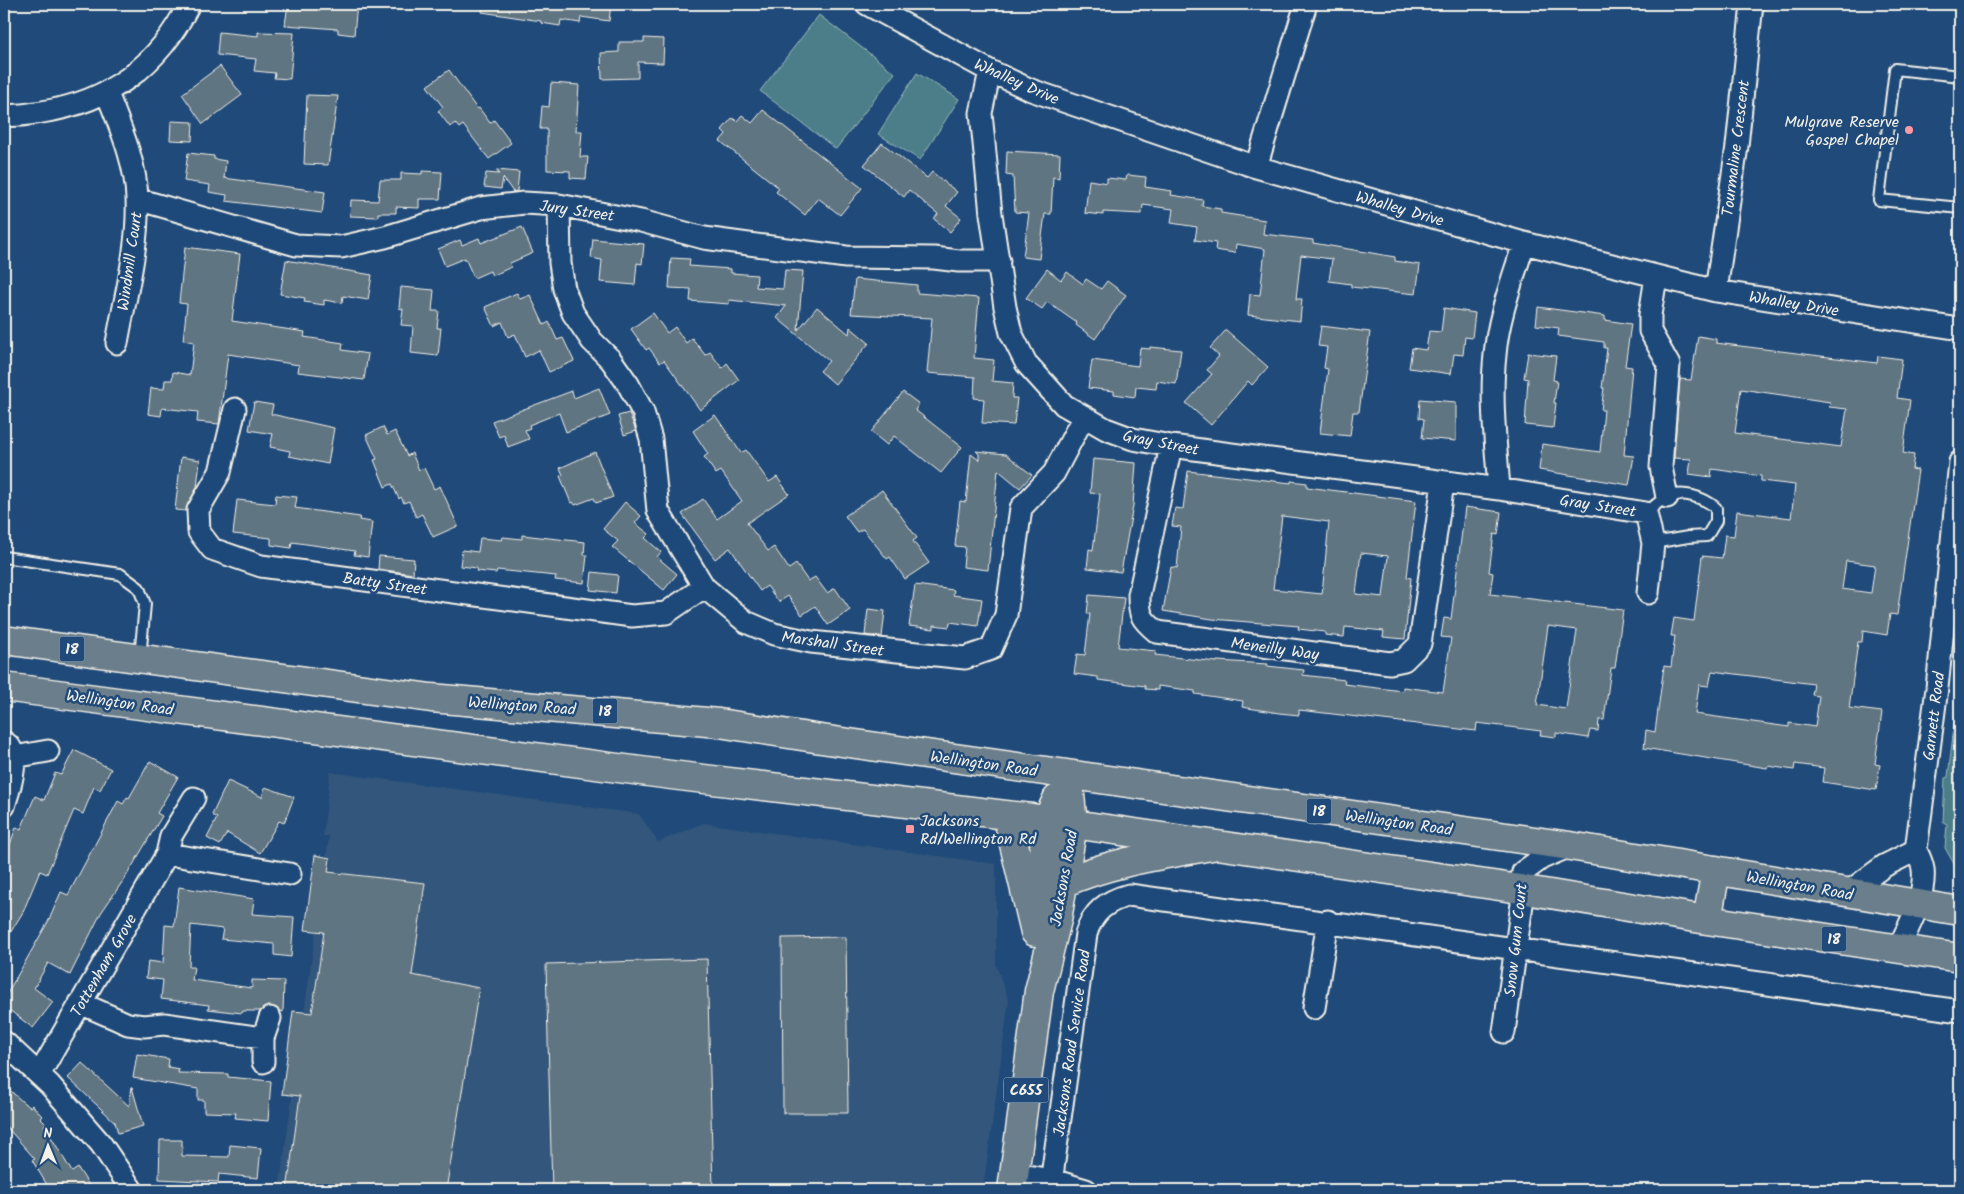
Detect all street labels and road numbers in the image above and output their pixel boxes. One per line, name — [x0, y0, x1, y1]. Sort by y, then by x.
street label: Whalley Drive — [970, 52, 1063, 112]
street label: Tourmaline Crescent — [1716, 78, 1757, 218]
street label: Whalley Drive — [1352, 185, 1447, 234]
street label: Jury Street — [538, 194, 616, 229]
street label: Windmill Court — [111, 209, 150, 312]
street label: Whalley Drive — [1747, 285, 1841, 324]
street label: Gray Street — [1120, 424, 1202, 463]
street label: Gray Street — [1558, 488, 1639, 525]
street label: Batty Street — [341, 566, 429, 603]
street label: Marshall Street — [780, 625, 886, 664]
street label: Meneilly Way — [1229, 631, 1321, 668]
road number: 18 — [60, 636, 84, 662]
street label: Garnett Road — [1917, 669, 1952, 762]
street label: Wellington Road — [65, 684, 176, 724]
street label: Wellington Road — [467, 690, 578, 723]
road number: 18 — [592, 698, 618, 724]
street label: Wellington Road — [929, 745, 1040, 785]
road number: 18 — [1306, 798, 1332, 824]
street label: Wellington Road — [1344, 804, 1455, 844]
street label: Jacksons Road — [1044, 827, 1085, 928]
street label: Wellington Road — [1744, 865, 1856, 908]
street label: Snow Gum Court — [1498, 881, 1535, 998]
street label: Tottenham Grove — [65, 910, 144, 1022]
road number: 18 — [1822, 926, 1846, 952]
street label: Jacksons Road Service Road — [1047, 947, 1098, 1138]
road number: C655 — [1004, 1078, 1048, 1102]

